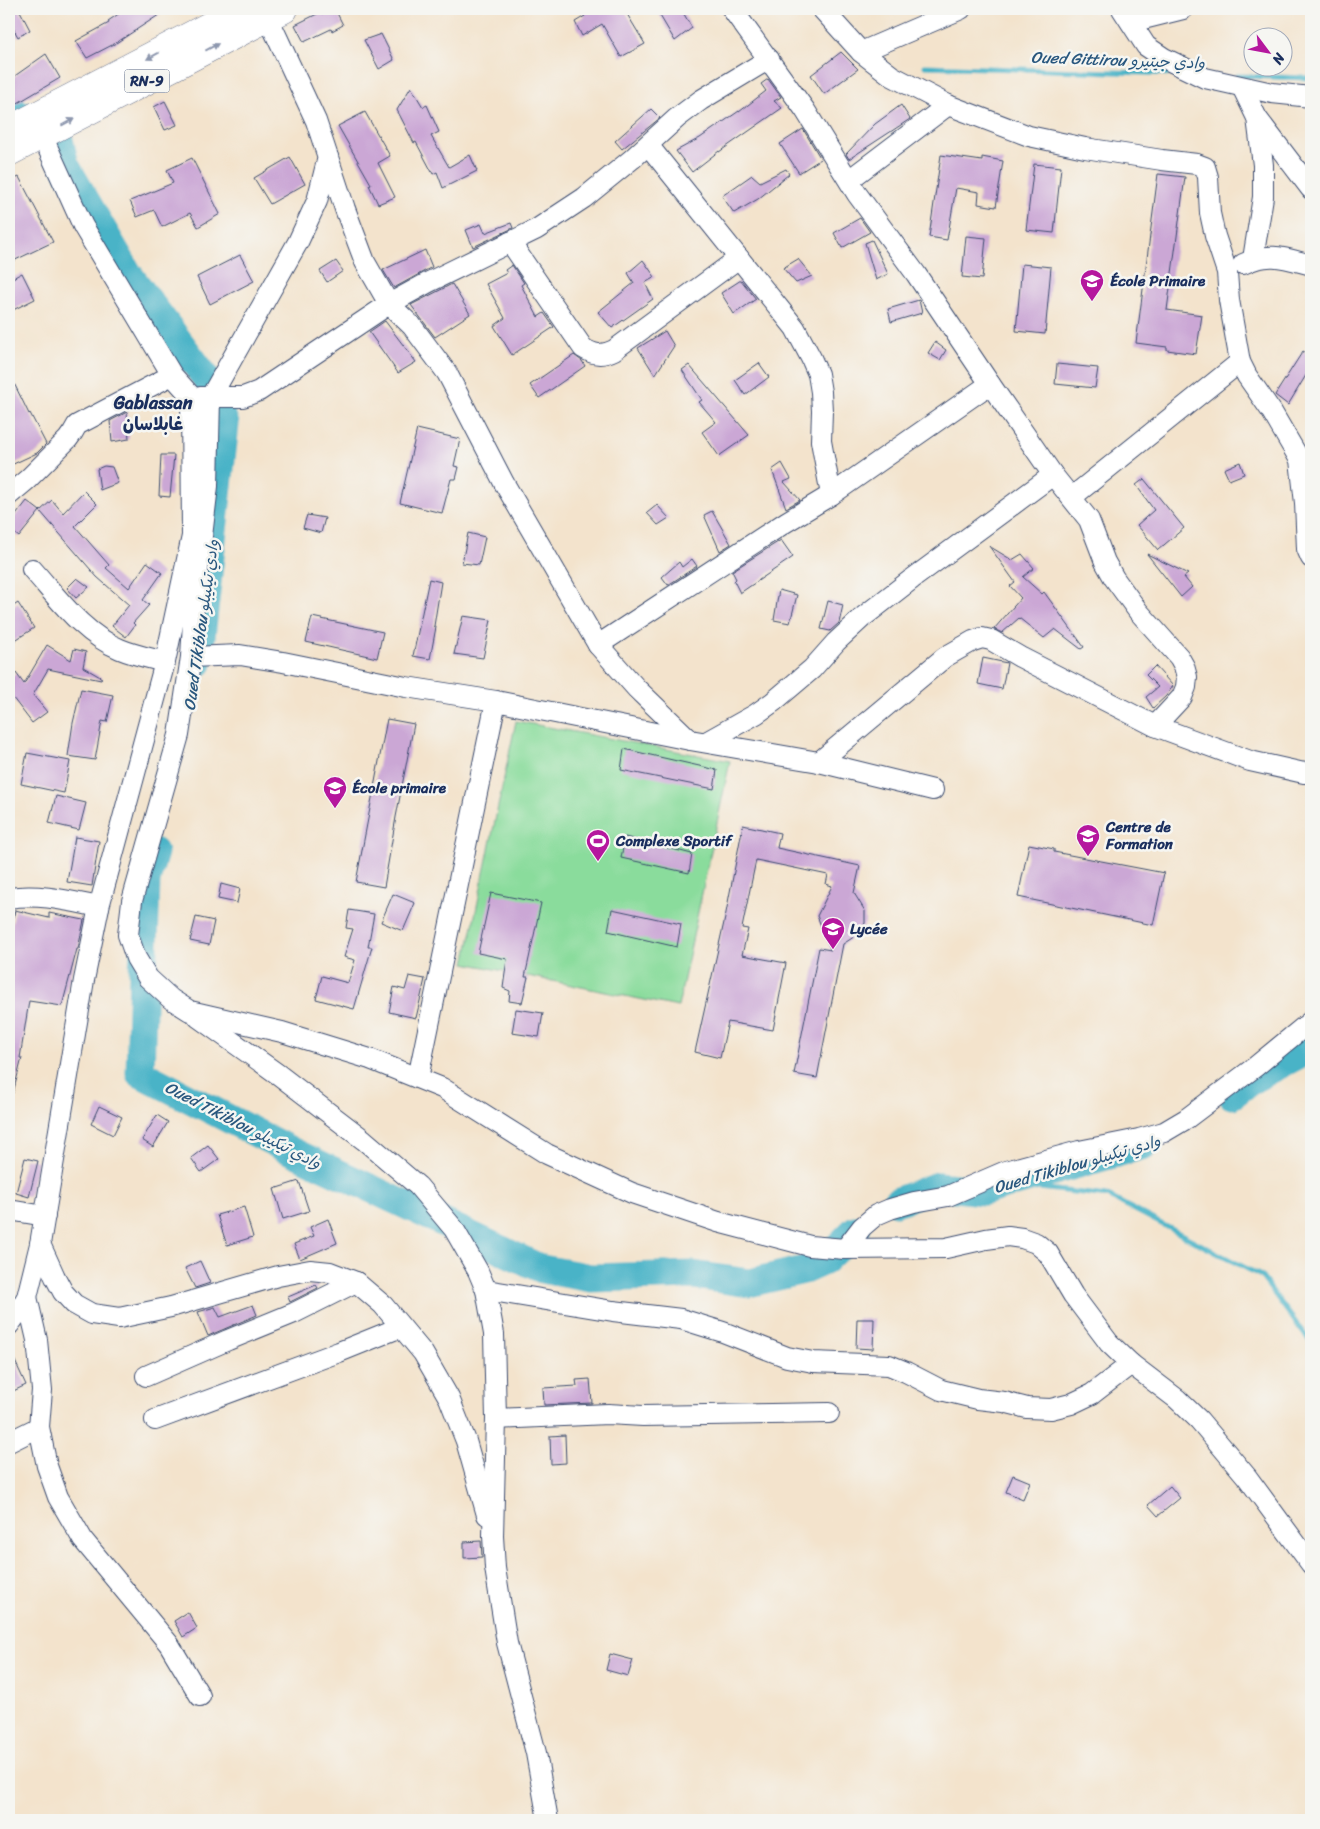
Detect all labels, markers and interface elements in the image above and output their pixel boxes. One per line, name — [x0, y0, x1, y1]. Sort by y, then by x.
north arrow — [1242, 28, 1292, 78]
one-way arrow — [205, 42, 219, 51]
water label: Oued Gittirou وادي جيتيرو — [1031, 42, 1206, 78]
text: N — [1265, 47, 1292, 70]
one-way arrow — [145, 52, 160, 60]
road number: RN-9 — [124, 70, 170, 92]
one-way arrow — [61, 118, 75, 126]
school or university icon: École Primaire — [1079, 268, 1105, 302]
place label: École Primaire — [1110, 268, 1206, 294]
district label: Gablassan غابلاسان — [113, 387, 193, 440]
water label: Oued Tikiblou وادي تيكيبلو — [175, 537, 227, 712]
school or university icon: École primaire — [322, 775, 348, 809]
place label: École primaire — [352, 775, 447, 801]
place label: Centre de Formation — [1105, 814, 1174, 857]
school or university icon: Centre de Formation — [1075, 823, 1101, 857]
sports icon: Complexe Sportif — [585, 828, 611, 862]
place label: Complexe Sportif — [615, 828, 734, 854]
school or university icon: Lycée — [820, 916, 846, 950]
place label: Lycée — [850, 916, 888, 942]
water label: Oued Tikiblou وادي تيكيبلو — [160, 1073, 327, 1177]
water label: Oued Tikiblou وادي تيكيبلو — [990, 1126, 1164, 1202]

